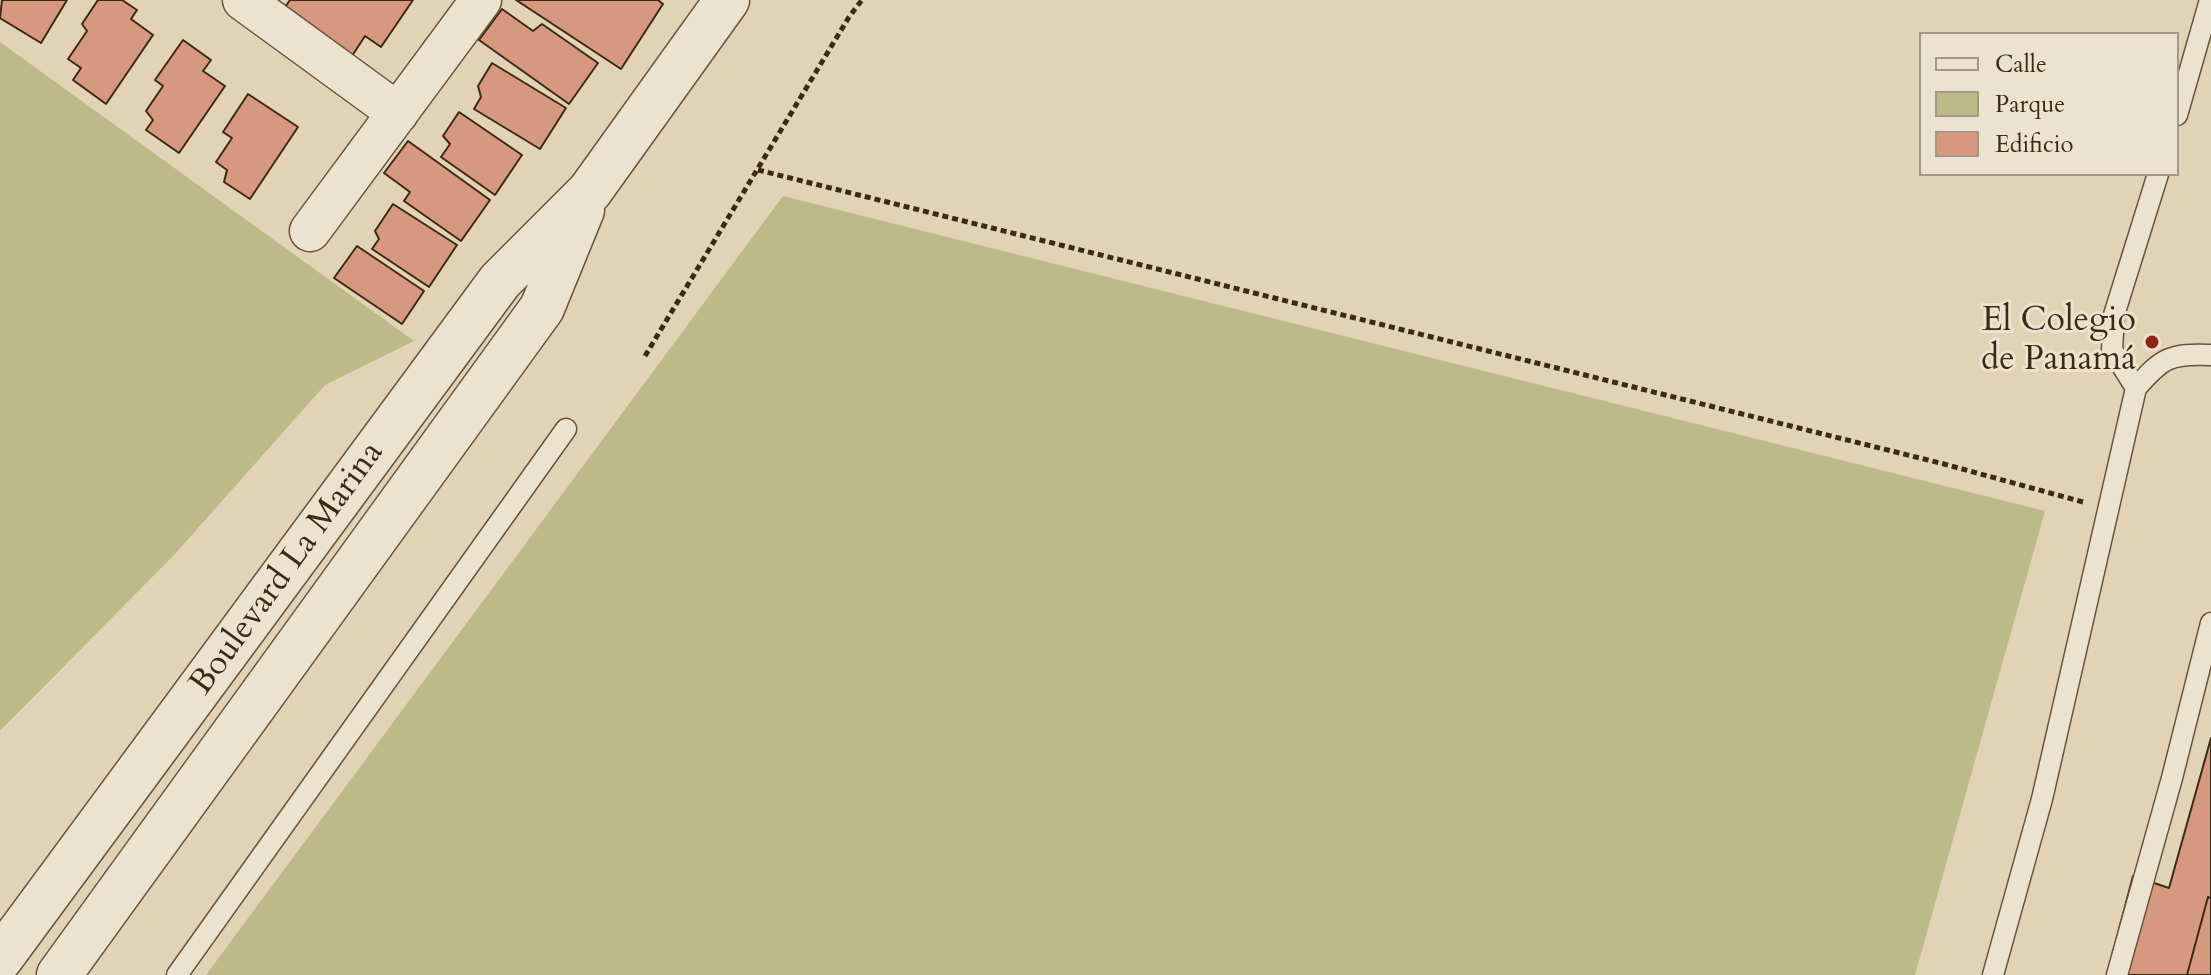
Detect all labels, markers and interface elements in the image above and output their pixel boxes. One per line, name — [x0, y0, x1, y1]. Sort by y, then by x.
legend — [1919, 32, 2179, 176]
text: Calle — [1995, 48, 2047, 81]
text: Parque — [1995, 88, 2065, 121]
text: Edificio — [1995, 128, 2074, 161]
place label: El Colegio de Panamá — [1981, 302, 2136, 382]
marker: El Colegio de Panamá — [2143, 333, 2161, 351]
street label: Boulevard La Marina — [182, 435, 394, 703]

